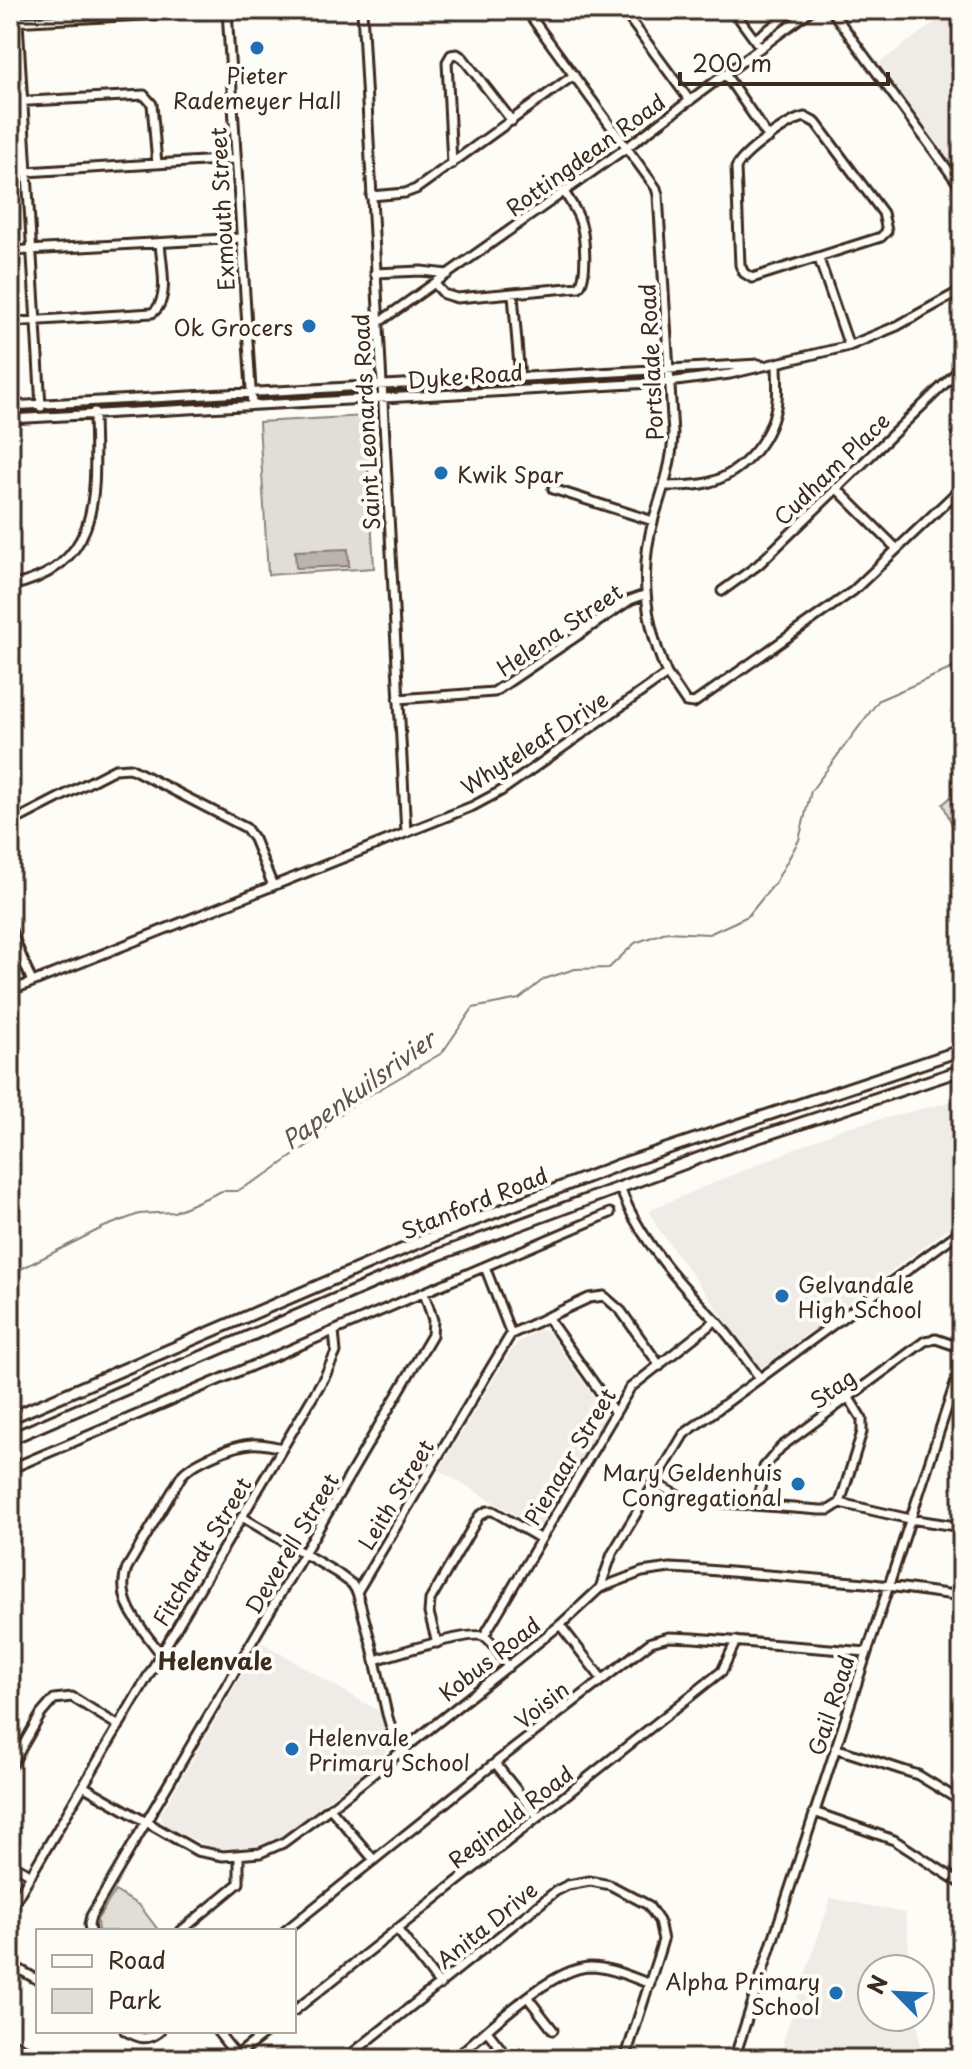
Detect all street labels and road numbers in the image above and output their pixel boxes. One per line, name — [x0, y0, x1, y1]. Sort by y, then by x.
street label: Rottingdean Road — [498, 85, 672, 223]
street label: Exmouth Street — [200, 126, 242, 291]
street label: Portslade Road — [629, 283, 671, 441]
street label: Saint Leonards Road — [343, 313, 387, 531]
street label: Dyke Road — [406, 354, 524, 396]
street label: Cudham Place — [765, 404, 897, 532]
street label: Helena Street — [489, 575, 629, 683]
street label: Whyteleaf Drive — [454, 682, 614, 802]
street label: Stanford Road — [396, 1158, 552, 1246]
street label: Stag — [802, 1360, 862, 1416]
street label: Pienaar Street — [515, 1381, 623, 1531]
street label: Leith Street — [349, 1432, 441, 1556]
street label: Deverell Street — [236, 1466, 346, 1620]
street label: Fitchardt Street — [143, 1470, 259, 1632]
street label: Kobus Road — [431, 1608, 547, 1708]
street label: Gail Road — [798, 1651, 862, 1759]
street label: Voisin — [507, 1672, 575, 1736]
street label: Reginald Road — [440, 1757, 580, 1875]
street label: Anita Drive — [428, 1873, 544, 1975]

